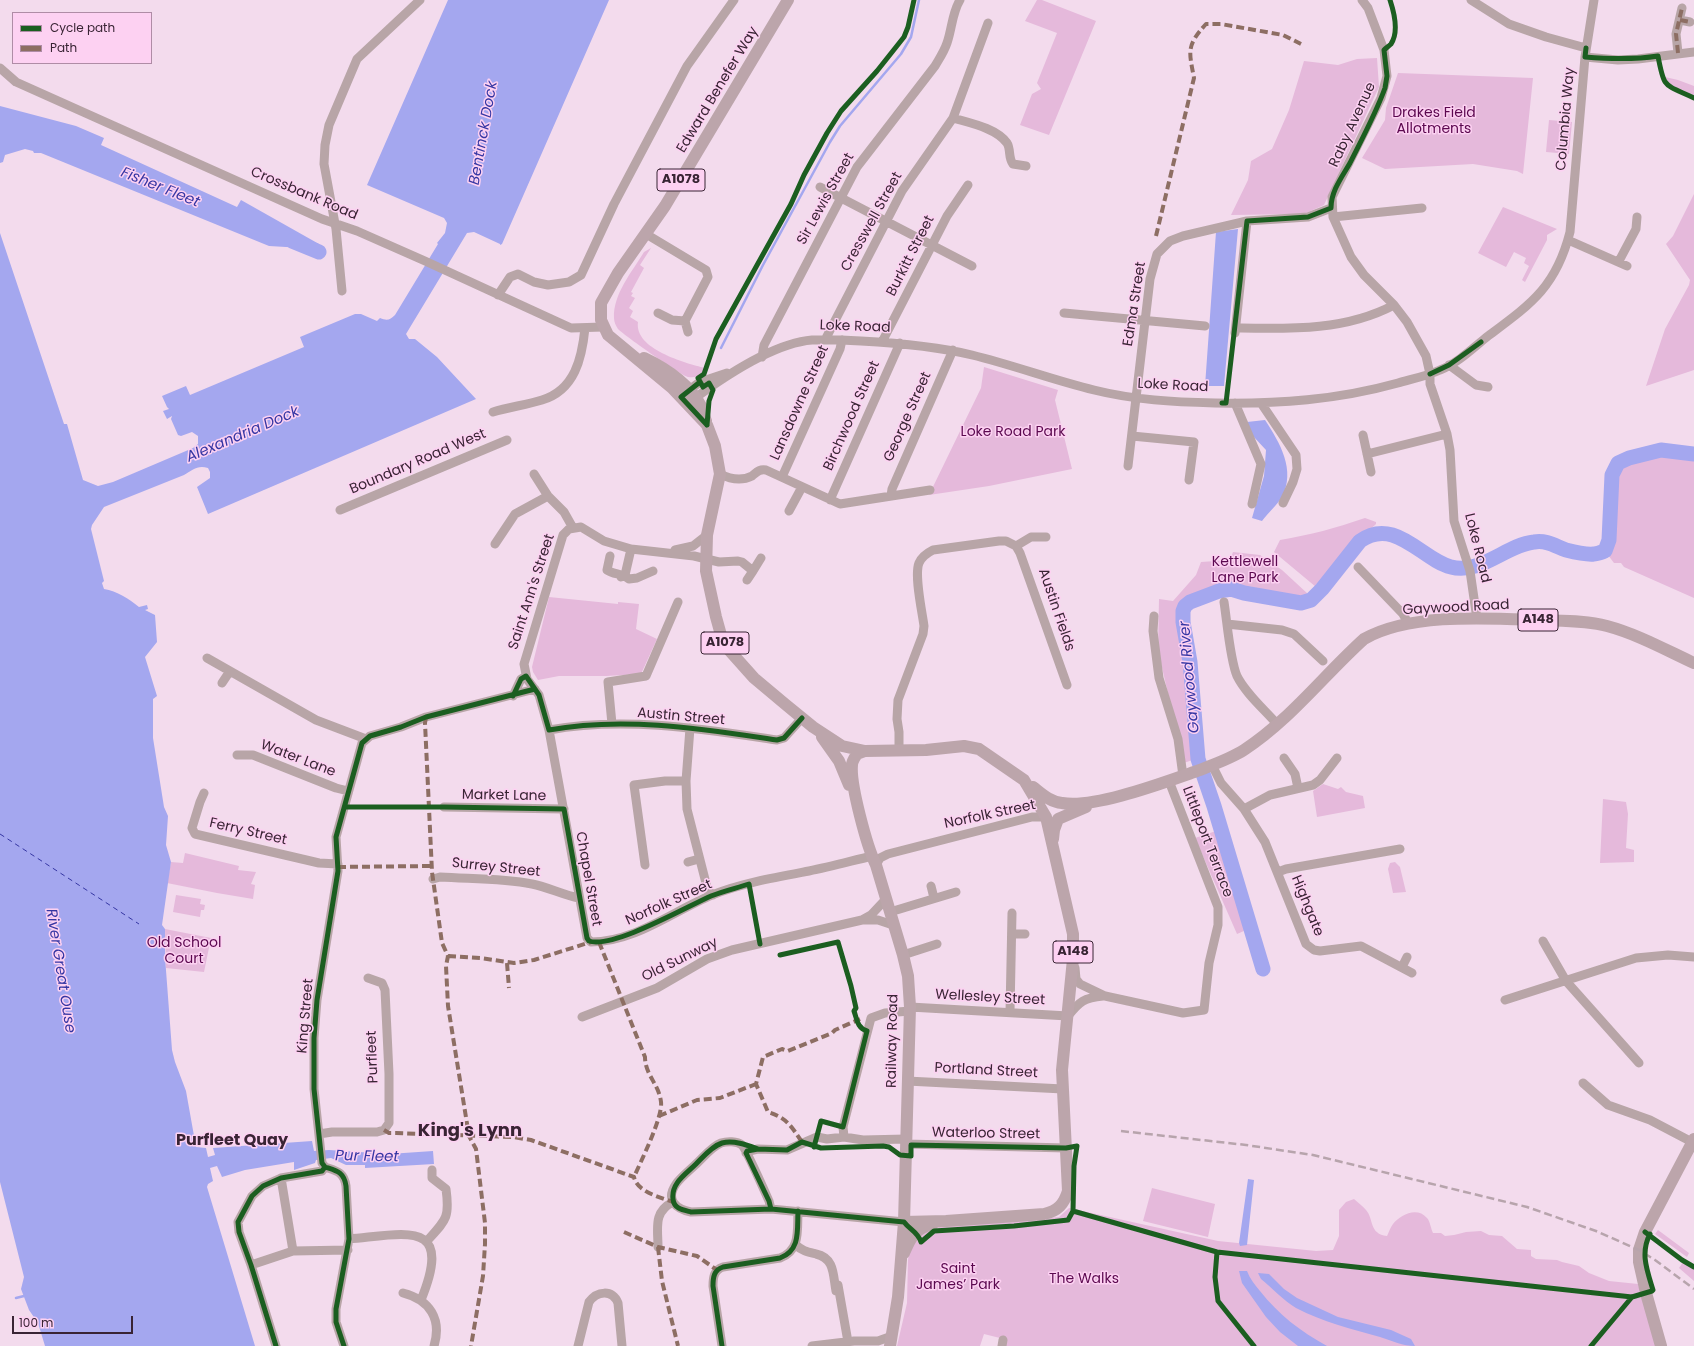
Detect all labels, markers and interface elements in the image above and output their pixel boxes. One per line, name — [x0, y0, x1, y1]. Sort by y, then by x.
legend — [12, 12, 152, 64]
text: Cycle path — [50, 19, 115, 36]
street label: Edward Benefer Way — [674, 24, 762, 156]
text: Path — [50, 39, 77, 56]
street label: Columbia Way — [1553, 67, 1579, 171]
water label: Bentinck Dock — [466, 80, 502, 186]
street label: Raby Avenue — [1326, 80, 1380, 170]
park label: Drakes Field Allotments — [1392, 105, 1476, 138]
street label: Sir Lewis Street — [794, 150, 858, 248]
water label: Fisher Fleet — [118, 164, 202, 212]
street label: Crossbank Road — [248, 164, 360, 224]
road number: A1078 — [657, 169, 705, 191]
street label: Cresswell Street — [838, 169, 906, 275]
street label: Burkitt Street — [883, 213, 939, 299]
street label: Edma Street — [1120, 261, 1150, 347]
street label: Loke Road — [819, 317, 891, 337]
street label: Lansdowne Street — [767, 343, 833, 463]
street label: Birchwood Street — [820, 359, 884, 473]
street label: George Street — [881, 369, 935, 465]
street label: Loke Road — [1137, 376, 1209, 396]
water label: Alexandria Dock — [184, 403, 302, 467]
park label: Loke Road Park — [961, 424, 1065, 440]
street label: Boundary Road West — [347, 426, 489, 498]
street label: Loke Road — [1460, 512, 1494, 584]
street label: Saint Ann's Street — [505, 532, 559, 652]
park label: Kettlewell Lane Park — [1212, 554, 1278, 586]
street label: Austin Fields — [1034, 566, 1078, 654]
street label: Gaywood Road — [1402, 597, 1510, 619]
road number: A148 — [1518, 609, 1558, 631]
water label: Gaywood River — [1176, 620, 1204, 734]
road number: A1078 — [701, 632, 749, 654]
street label: Austin Street — [636, 705, 726, 729]
street label: Water Lane — [258, 737, 338, 781]
street label: Littleport Terrace — [1178, 784, 1236, 900]
street label: Market Lane — [462, 787, 546, 805]
street label: Norfolk Street — [943, 797, 1037, 833]
street label: Ferry Street — [208, 815, 288, 849]
street label: Chapel Street — [571, 830, 605, 928]
street label: Surrey Street — [451, 855, 541, 881]
street label: Highgate — [1287, 873, 1327, 939]
street label: Norfolk Street — [623, 876, 715, 930]
water label: River Great Ouse — [41, 907, 79, 1035]
street label: Old Sunway — [639, 934, 721, 986]
park label: Old School Court — [147, 935, 221, 968]
road number: A148 — [1053, 941, 1093, 963]
street label: King Street — [294, 978, 318, 1054]
street label: Wellesley Street — [935, 987, 1045, 1009]
street label: Railway Road — [884, 994, 902, 1088]
street label: Purfleet — [364, 1030, 382, 1084]
street label: Portland Street — [934, 1060, 1038, 1082]
district label: King's Lynn — [418, 1120, 522, 1142]
street label: Waterloo Street — [932, 1125, 1040, 1143]
district label: Purfleet Quay — [176, 1131, 288, 1151]
water label: Pur Fleet — [335, 1147, 399, 1167]
park label: Saint James’ Park — [916, 1261, 1000, 1294]
park label: The Walks — [1049, 1271, 1119, 1287]
scale bar — [14, 1308, 135, 1334]
text: 100 m — [19, 1314, 53, 1331]

